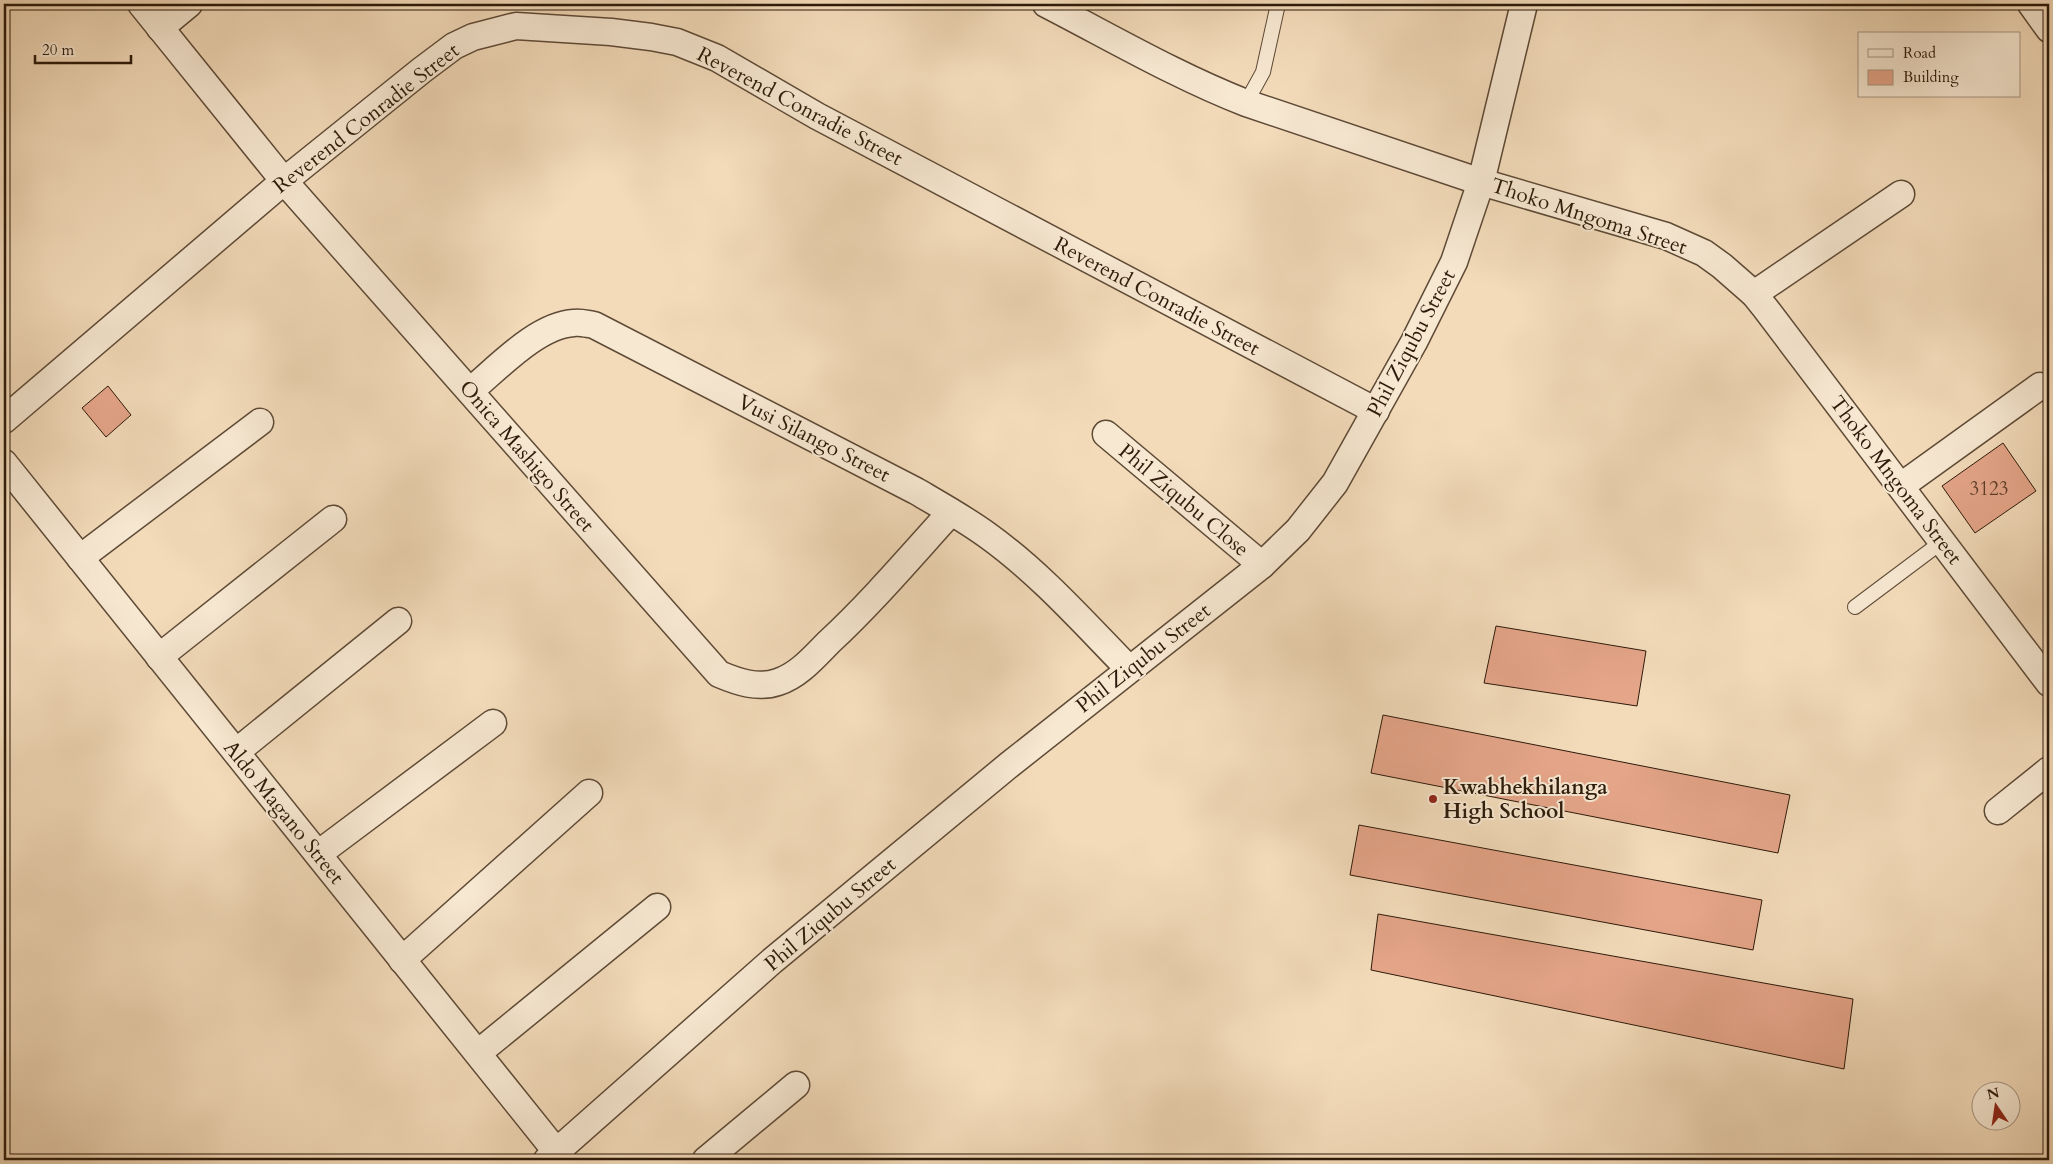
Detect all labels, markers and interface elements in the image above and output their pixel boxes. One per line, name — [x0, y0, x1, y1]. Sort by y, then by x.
scale bar — [35, 32, 131, 64]
legend — [1858, 32, 2020, 98]
street label: Reverend Conradie Street — [267, 36, 466, 200]
text: 20 m — [42, 40, 74, 60]
street label: Reverend Conradie Street — [692, 40, 908, 173]
text: Road — [1903, 43, 1936, 63]
text: Building — [1903, 67, 1959, 87]
street label: Thoko Mngoma Street — [1487, 171, 1691, 262]
street label: Reverend Conradie Street — [1049, 230, 1265, 363]
street label: Phil Ziqubu Street — [1360, 264, 1463, 422]
street label: Onica Mashigo Street — [452, 374, 601, 539]
street label: Vusi Silango Street — [733, 387, 895, 490]
street label: Thoko Mngoma Street — [1823, 390, 1969, 571]
street label: Phil Ziqubu Close — [1112, 437, 1255, 564]
house number: 3123 — [1970, 476, 2008, 502]
street label: Phil Ziqubu Street — [1070, 596, 1217, 720]
street label: Aldo Magano Street — [216, 734, 351, 891]
place label: Kwabhekhilanga High School — [1443, 773, 1608, 826]
marker: Kwabhekhilanga High School — [1427, 793, 1439, 805]
street label: Phil Ziqubu Street — [758, 851, 903, 978]
north arrow — [1970, 1082, 2020, 1132]
text: N — [1985, 1083, 2001, 1104]

